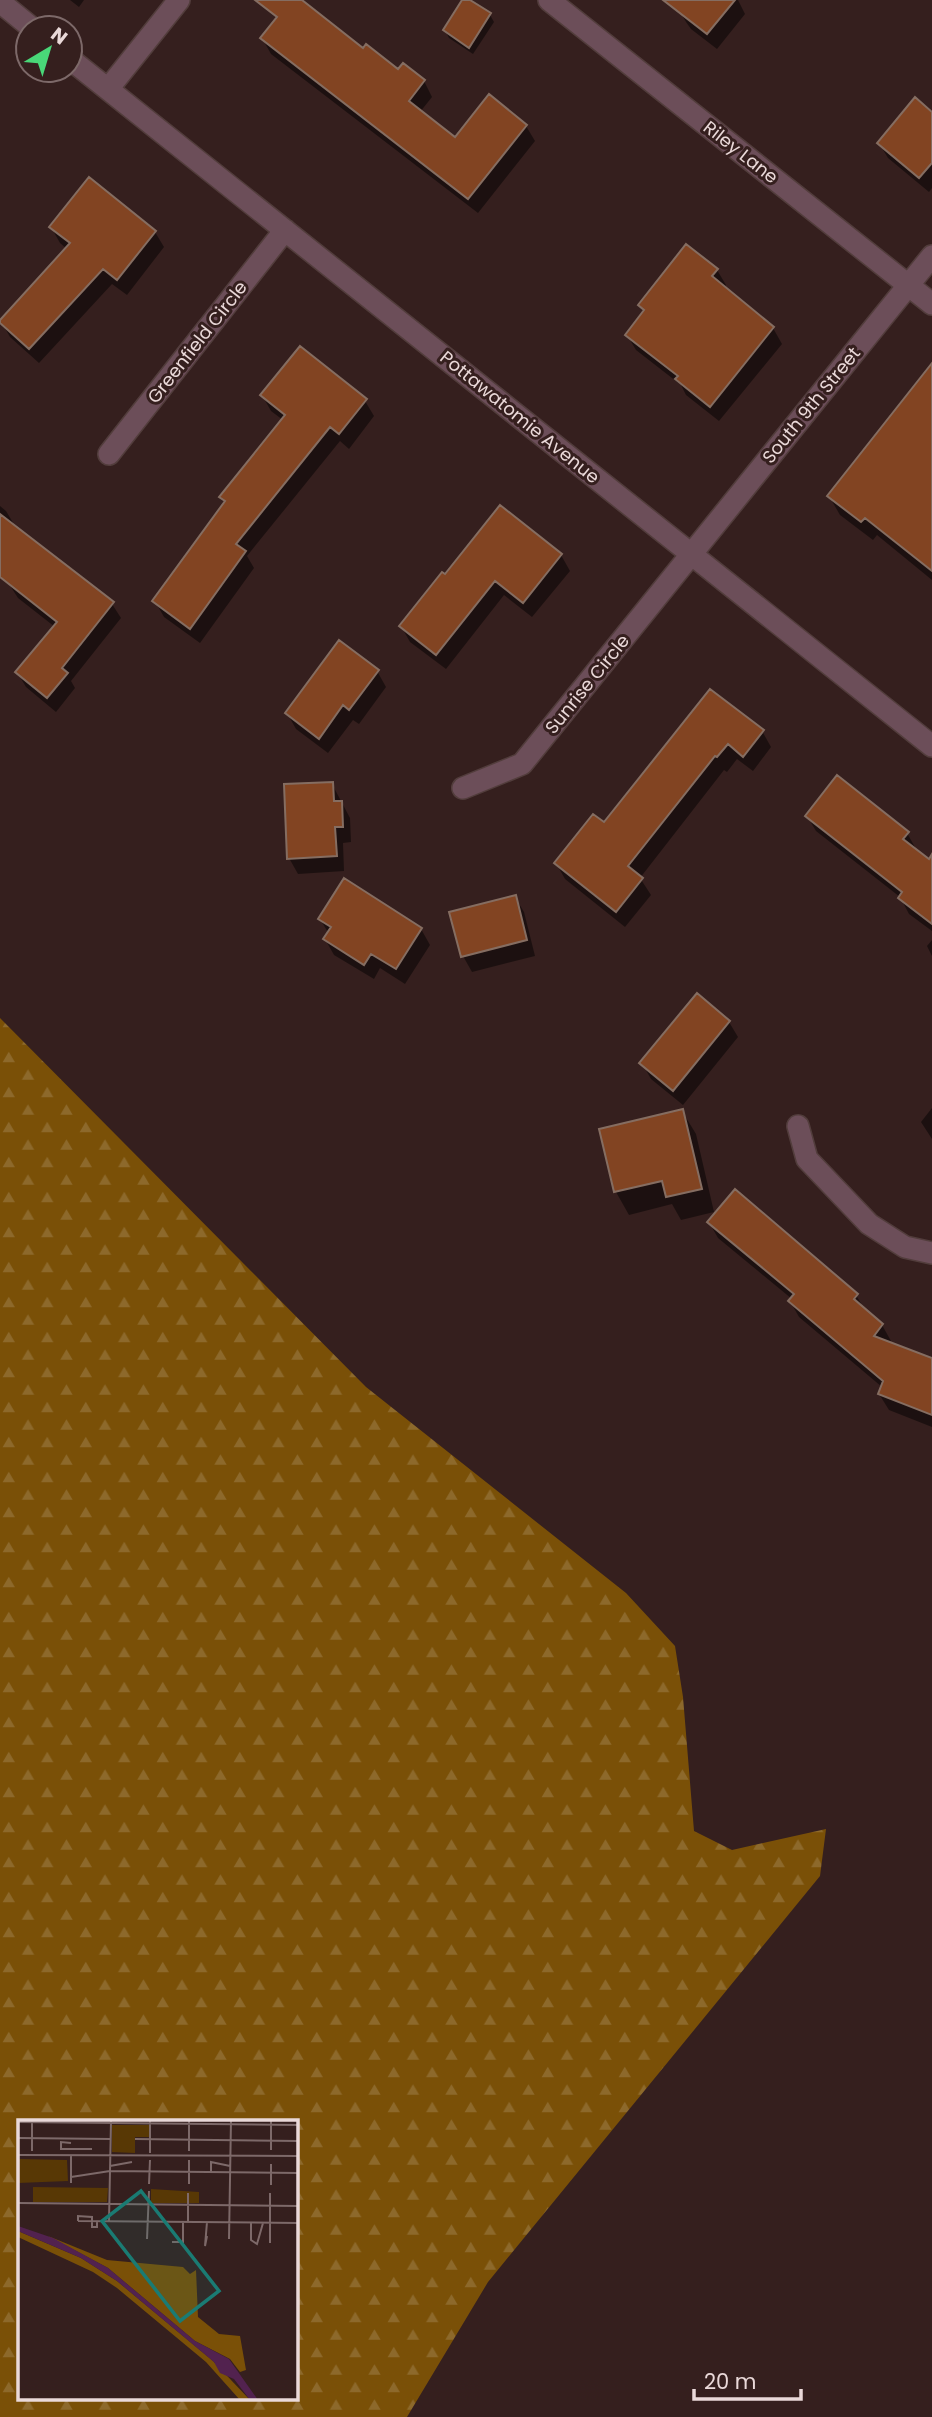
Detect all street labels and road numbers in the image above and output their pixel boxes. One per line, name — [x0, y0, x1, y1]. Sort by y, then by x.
street label: Riley Lane — [698, 115, 784, 189]
street label: Greenfield Circle — [141, 276, 253, 408]
street label: South 9th Street — [756, 341, 866, 469]
street label: Pottawatomie Avenue — [435, 345, 605, 489]
street label: Sunrise Circle — [539, 629, 635, 739]

